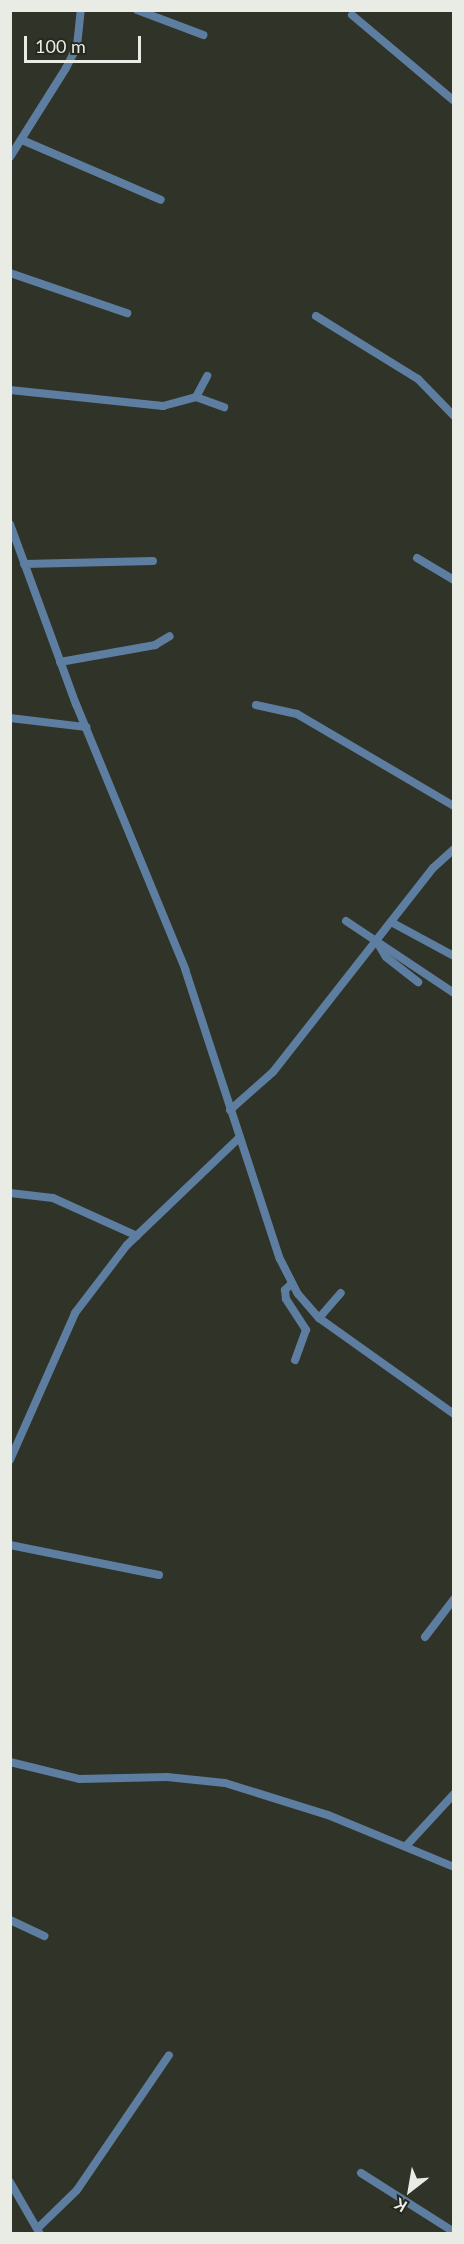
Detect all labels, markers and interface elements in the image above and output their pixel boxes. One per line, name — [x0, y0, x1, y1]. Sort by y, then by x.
scale bar — [27, 24, 144, 62]
text: 100 m — [35, 35, 86, 57]
north arrow — [380, 2160, 440, 2220]
text: K — [391, 2195, 410, 2217]

